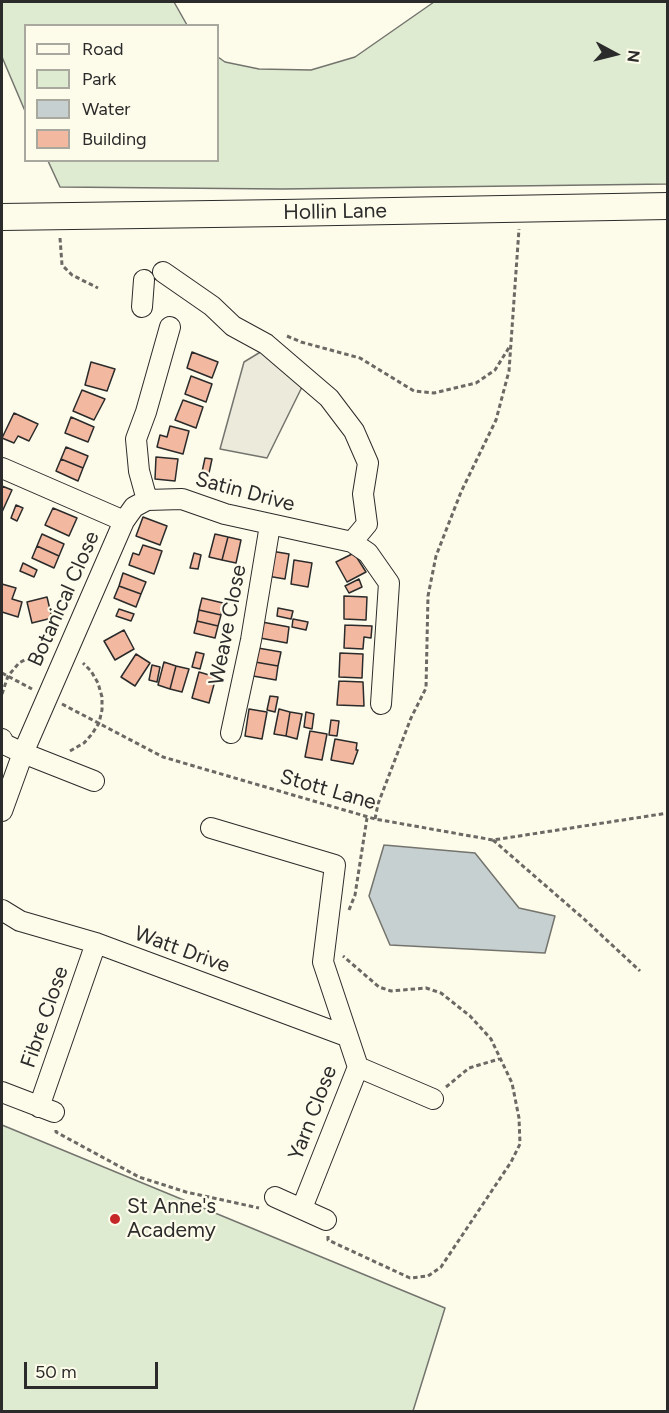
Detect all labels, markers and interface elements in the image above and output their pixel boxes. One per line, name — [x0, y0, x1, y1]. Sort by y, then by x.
legend — [24, 24, 219, 162]
north arrow — [585, 24, 645, 84]
text: Road — [82, 38, 123, 60]
text: N — [623, 49, 644, 64]
text: Park — [82, 68, 116, 90]
text: Water — [82, 98, 130, 120]
text: Building — [82, 128, 147, 150]
street label: Hollin Lane — [283, 198, 387, 226]
street label: Satin Drive — [193, 467, 297, 517]
street label: Botanical Close — [23, 528, 105, 670]
street label: Weave Close — [204, 563, 252, 687]
street label: Stott Lane — [277, 764, 379, 816]
street label: Watt Drive — [131, 921, 233, 979]
street label: Fibre Close — [16, 963, 74, 1071]
street label: Yarn Close — [283, 1062, 343, 1164]
place label: St Anne's Academy — [127, 1194, 216, 1244]
marker: St Anne's Academy — [108, 1212, 122, 1226]
scale bar — [27, 1350, 160, 1388]
text: 50 m — [35, 1361, 77, 1383]

